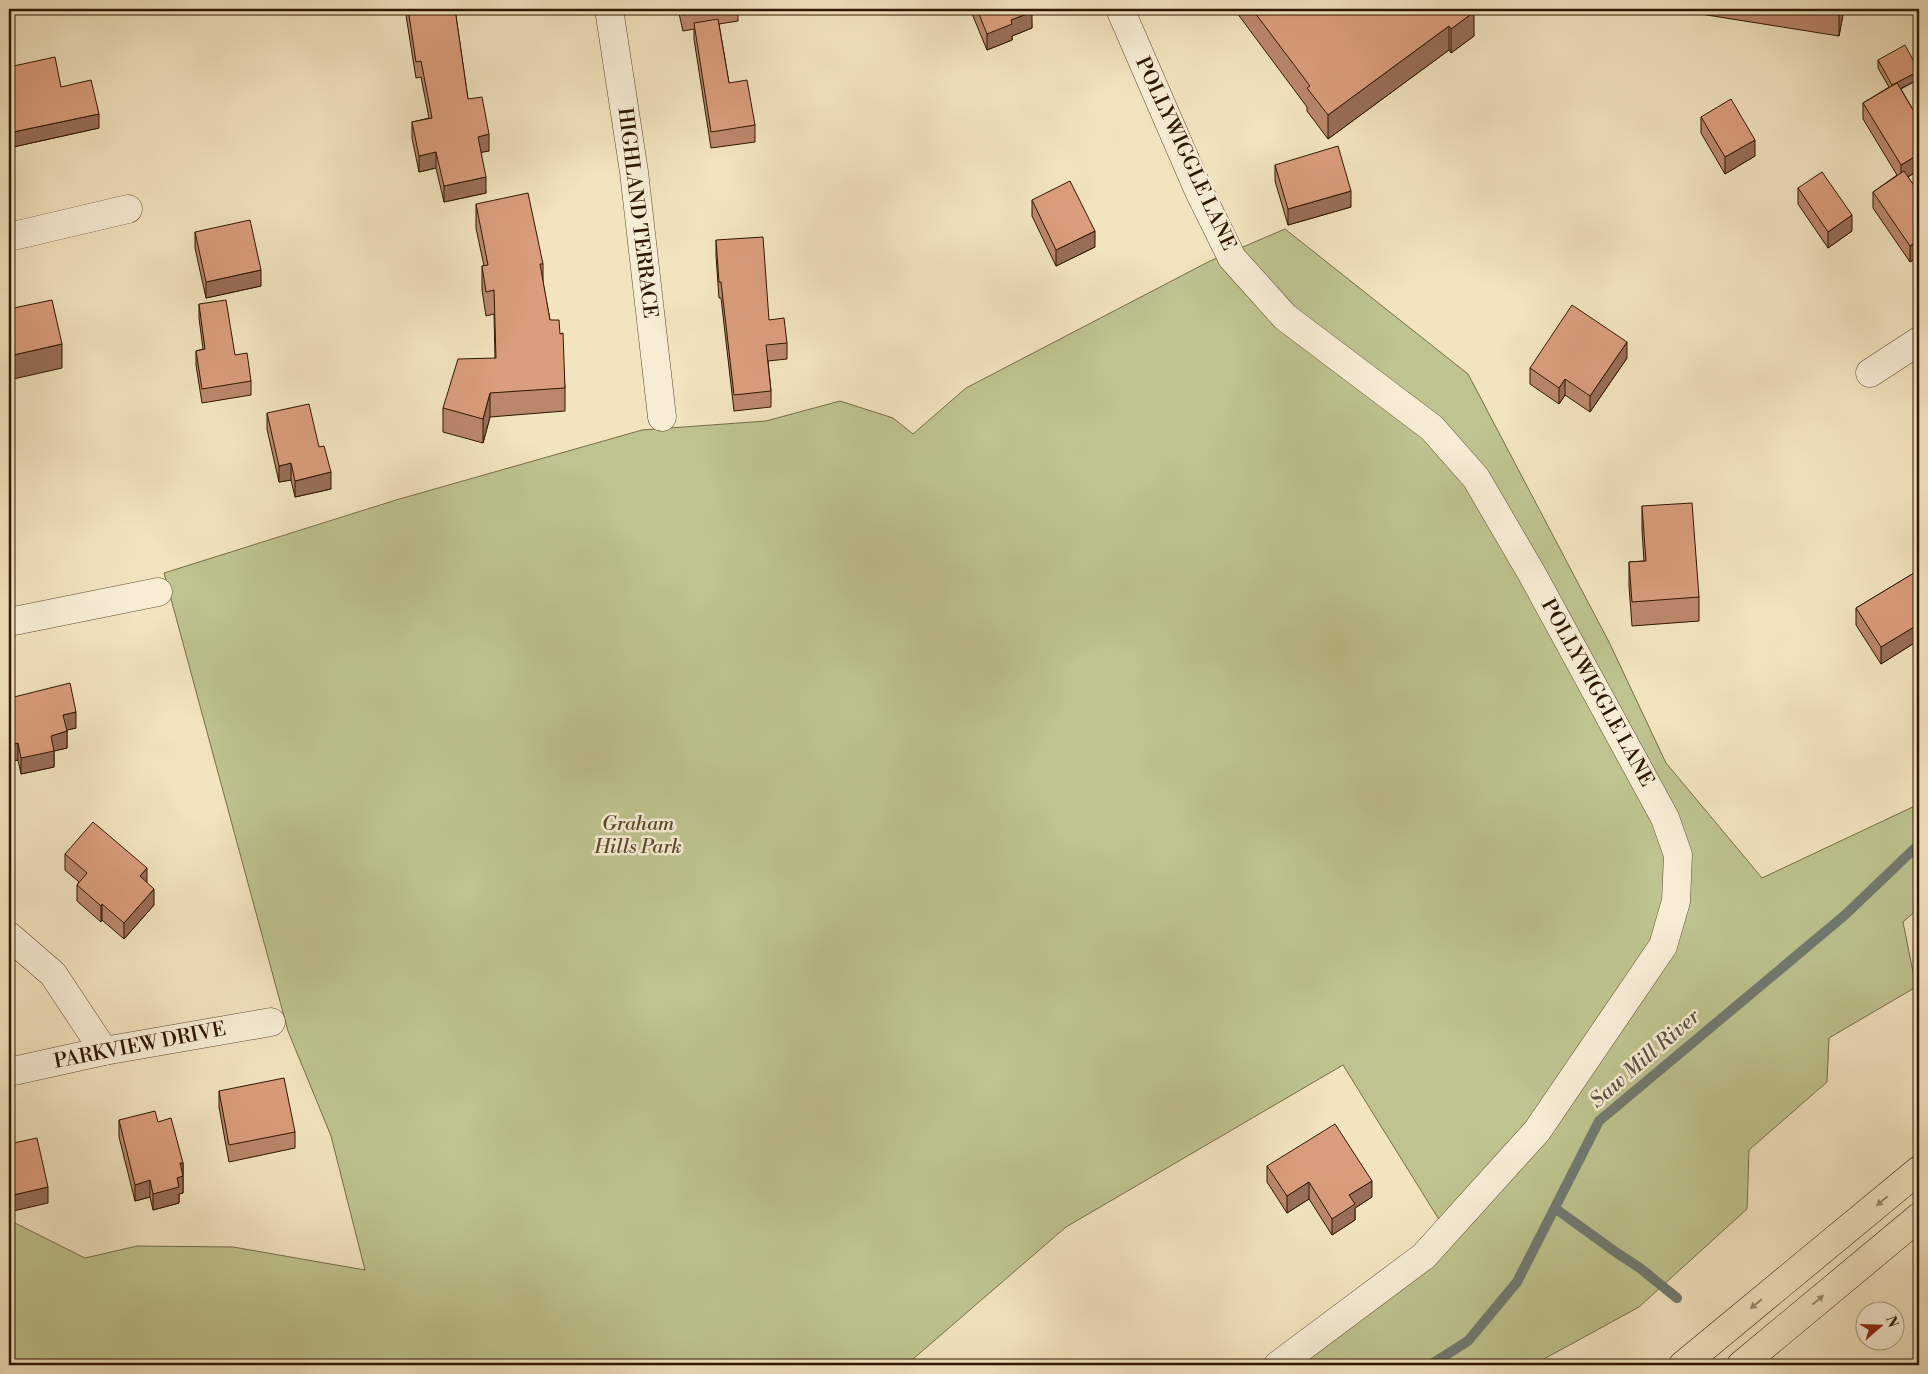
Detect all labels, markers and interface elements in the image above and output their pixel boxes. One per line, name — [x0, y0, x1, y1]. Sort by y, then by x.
street label: POLLYWIGGLE LANE — [1129, 53, 1241, 255]
street label: HIGHLAND TERRACE — [612, 106, 662, 320]
street label: POLLYWIGGLE LANE — [1535, 595, 1659, 791]
park label: Graham Hills Park — [593, 812, 682, 860]
water label: Saw Mill River — [1585, 1003, 1706, 1114]
street label: PARKVIEW DRIVE — [52, 1017, 228, 1075]
one-way arrow — [1876, 1195, 1888, 1207]
one-way arrow — [1812, 1295, 1824, 1306]
one-way arrow — [1750, 1299, 1763, 1310]
north arrow — [1856, 1302, 1906, 1352]
text: N — [1881, 1314, 1902, 1330]

